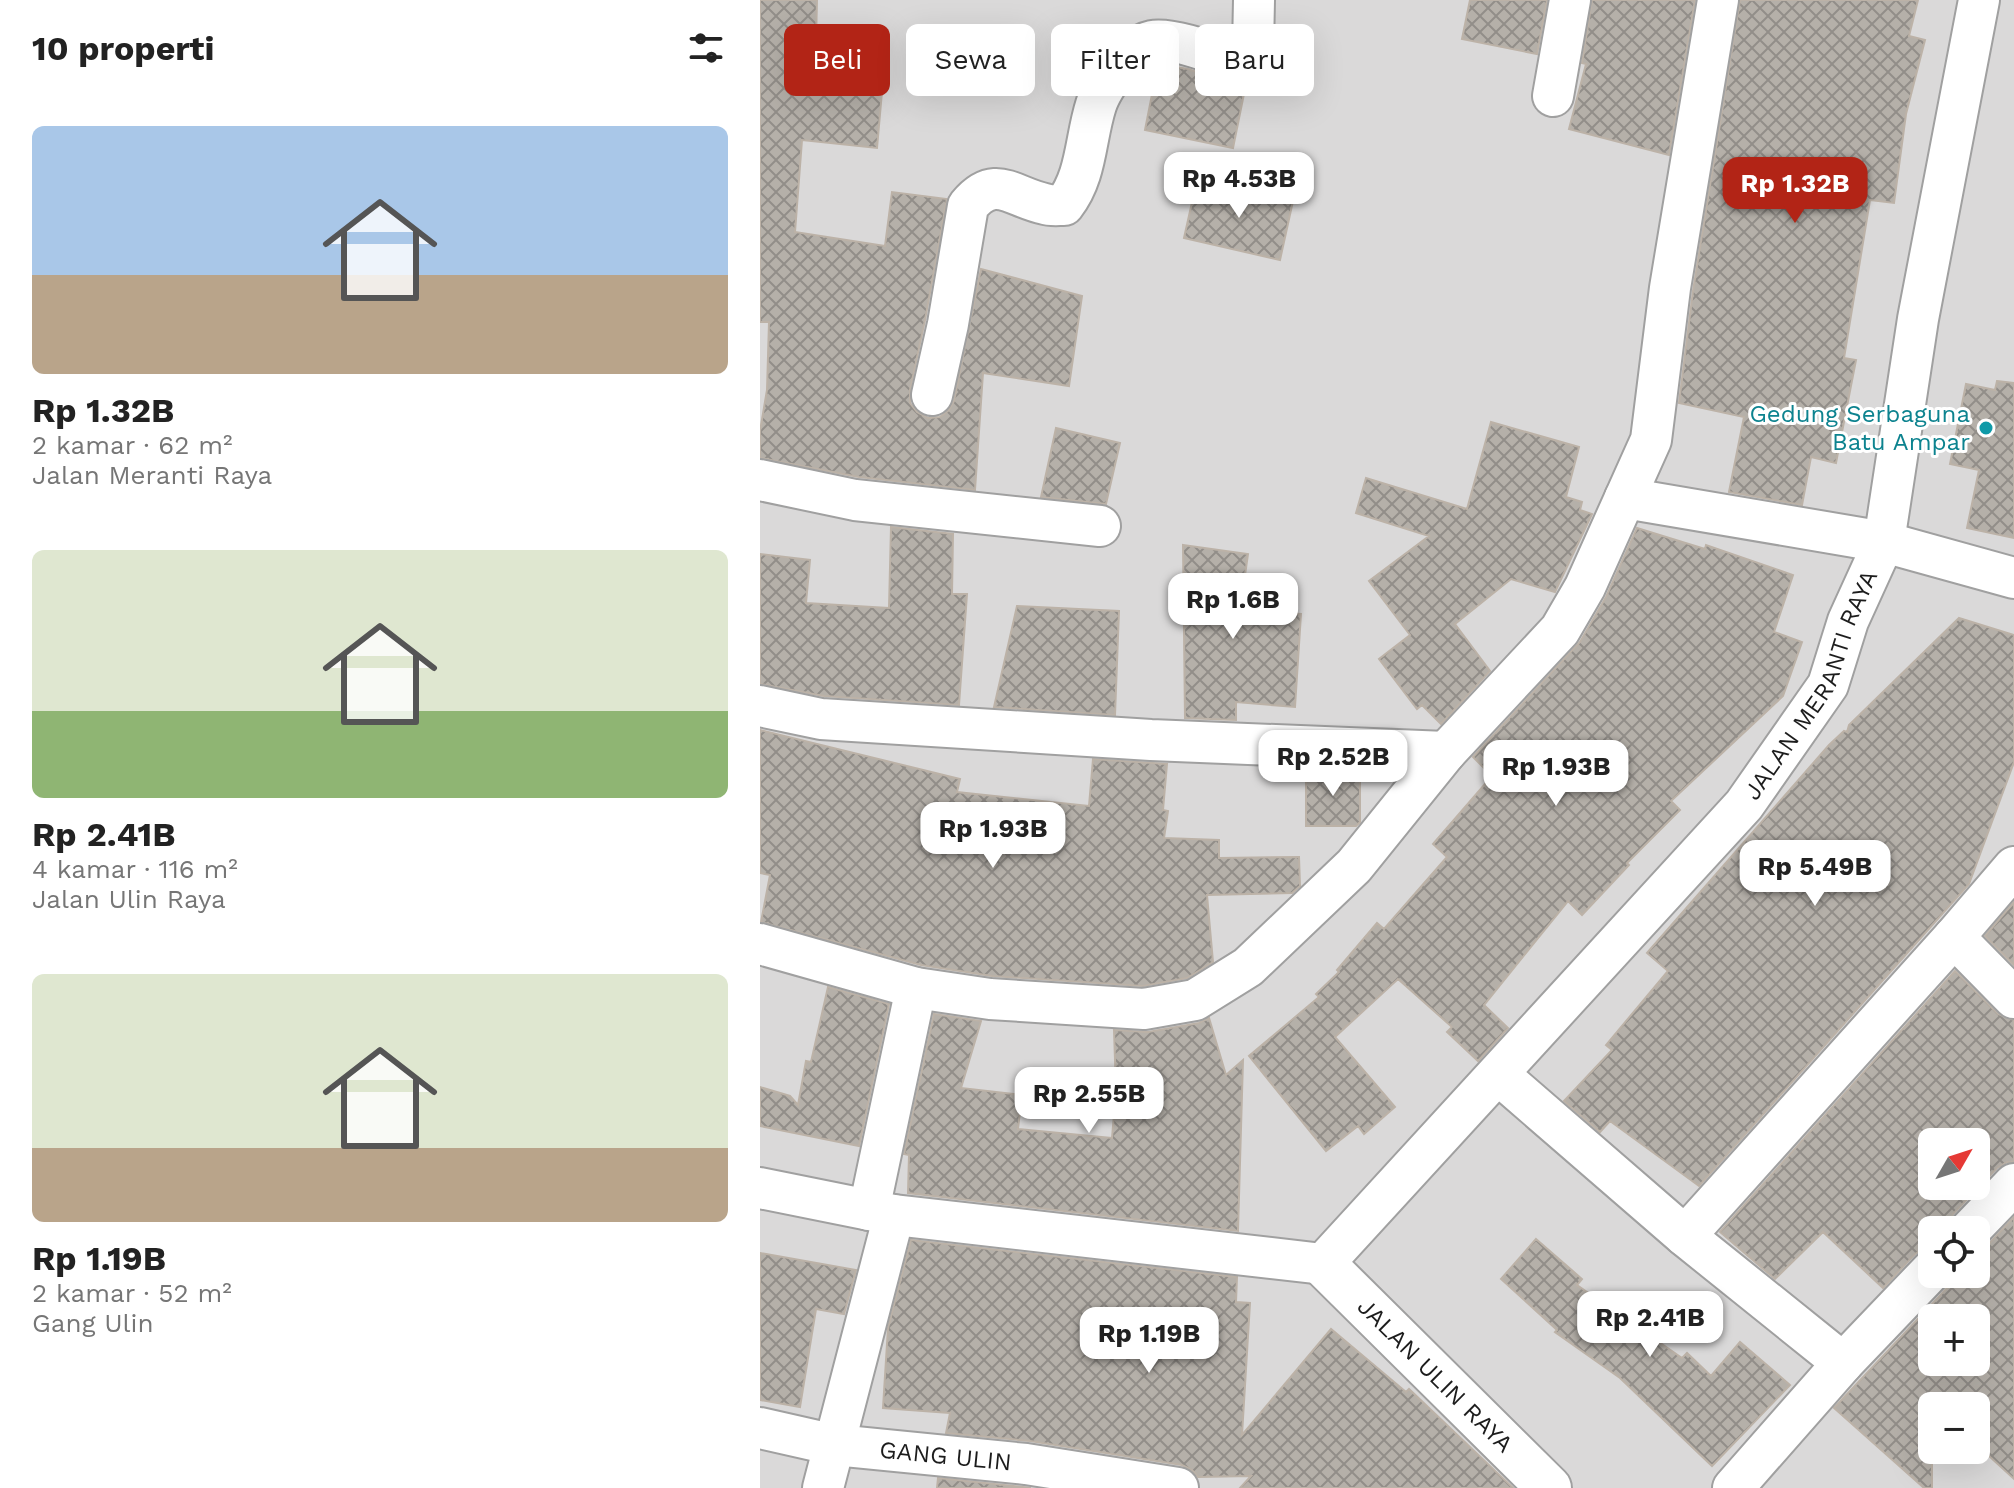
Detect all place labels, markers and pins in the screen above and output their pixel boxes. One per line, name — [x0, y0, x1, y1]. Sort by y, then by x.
pin: Rp 4.53B — [1156, 152, 1322, 220]
pin: Rp 1.32B — [1712, 157, 1878, 225]
place label: Gedung Serbaguna Batu Ampar — [1749, 400, 1970, 456]
marker: Gedung Serbaguna Batu Ampar — [1977, 419, 1995, 437]
pin: Rp 1.6B — [1159, 573, 1307, 641]
pin: Rp 2.52B — [1250, 730, 1416, 798]
pin: Rp 1.93B — [1473, 740, 1639, 808]
pin: Rp 1.93B — [910, 802, 1076, 870]
pin: Rp 5.49B — [1732, 840, 1898, 908]
pin: Rp 2.55B — [1006, 1067, 1172, 1135]
pin: Rp 2.41B — [1567, 1291, 1733, 1359]
pin: Rp 1.19B — [1066, 1307, 1232, 1375]

